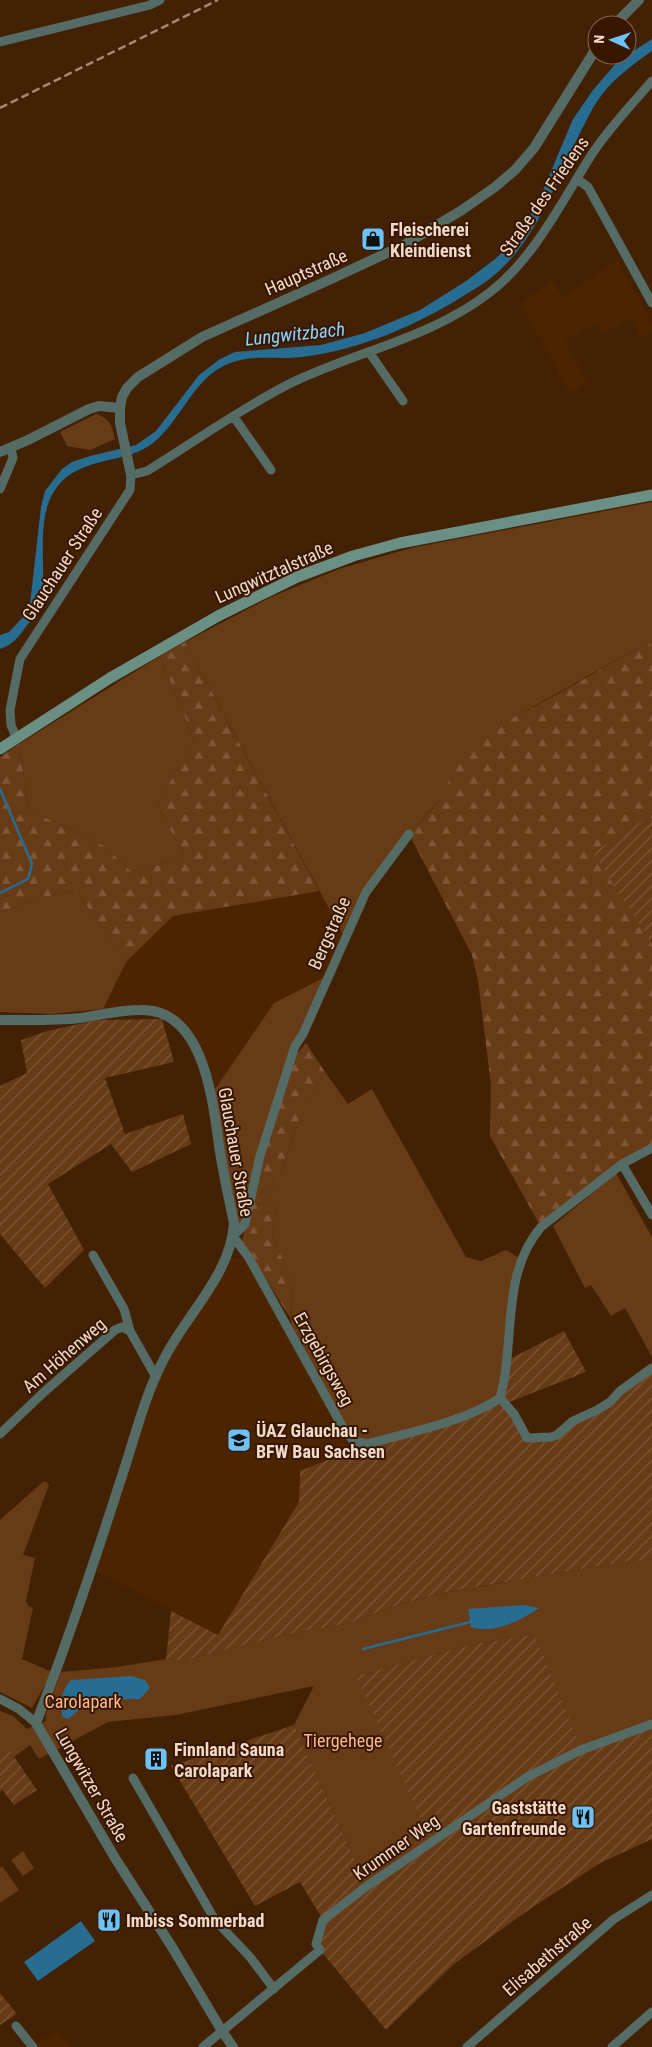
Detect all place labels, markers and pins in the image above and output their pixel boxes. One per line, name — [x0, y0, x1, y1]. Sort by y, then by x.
place label: Fleischerei Kleindienst — [390, 219, 472, 261]
shop icon: Fleischerei Kleindienst — [360, 226, 386, 252]
place label: ÜAZ Glauchau - BFW Bau Sachsen — [256, 1420, 385, 1462]
school or university icon: ÜAZ Glauchau - BFW Bau Sachsen — [226, 1427, 252, 1453]
place label: Finnland Sauna Carolapark — [174, 1739, 284, 1781]
building icon: Finnland Sauna Carolapark — [143, 1746, 169, 1772]
place label: Gaststätte Gartenfreunde — [462, 1797, 566, 1839]
restaurant icon: Gaststätte Gartenfreunde — [570, 1804, 596, 1830]
restaurant icon: Imbiss Sommerbad — [96, 1907, 122, 1933]
place label: Imbiss Sommerbad — [126, 1910, 264, 1931]

